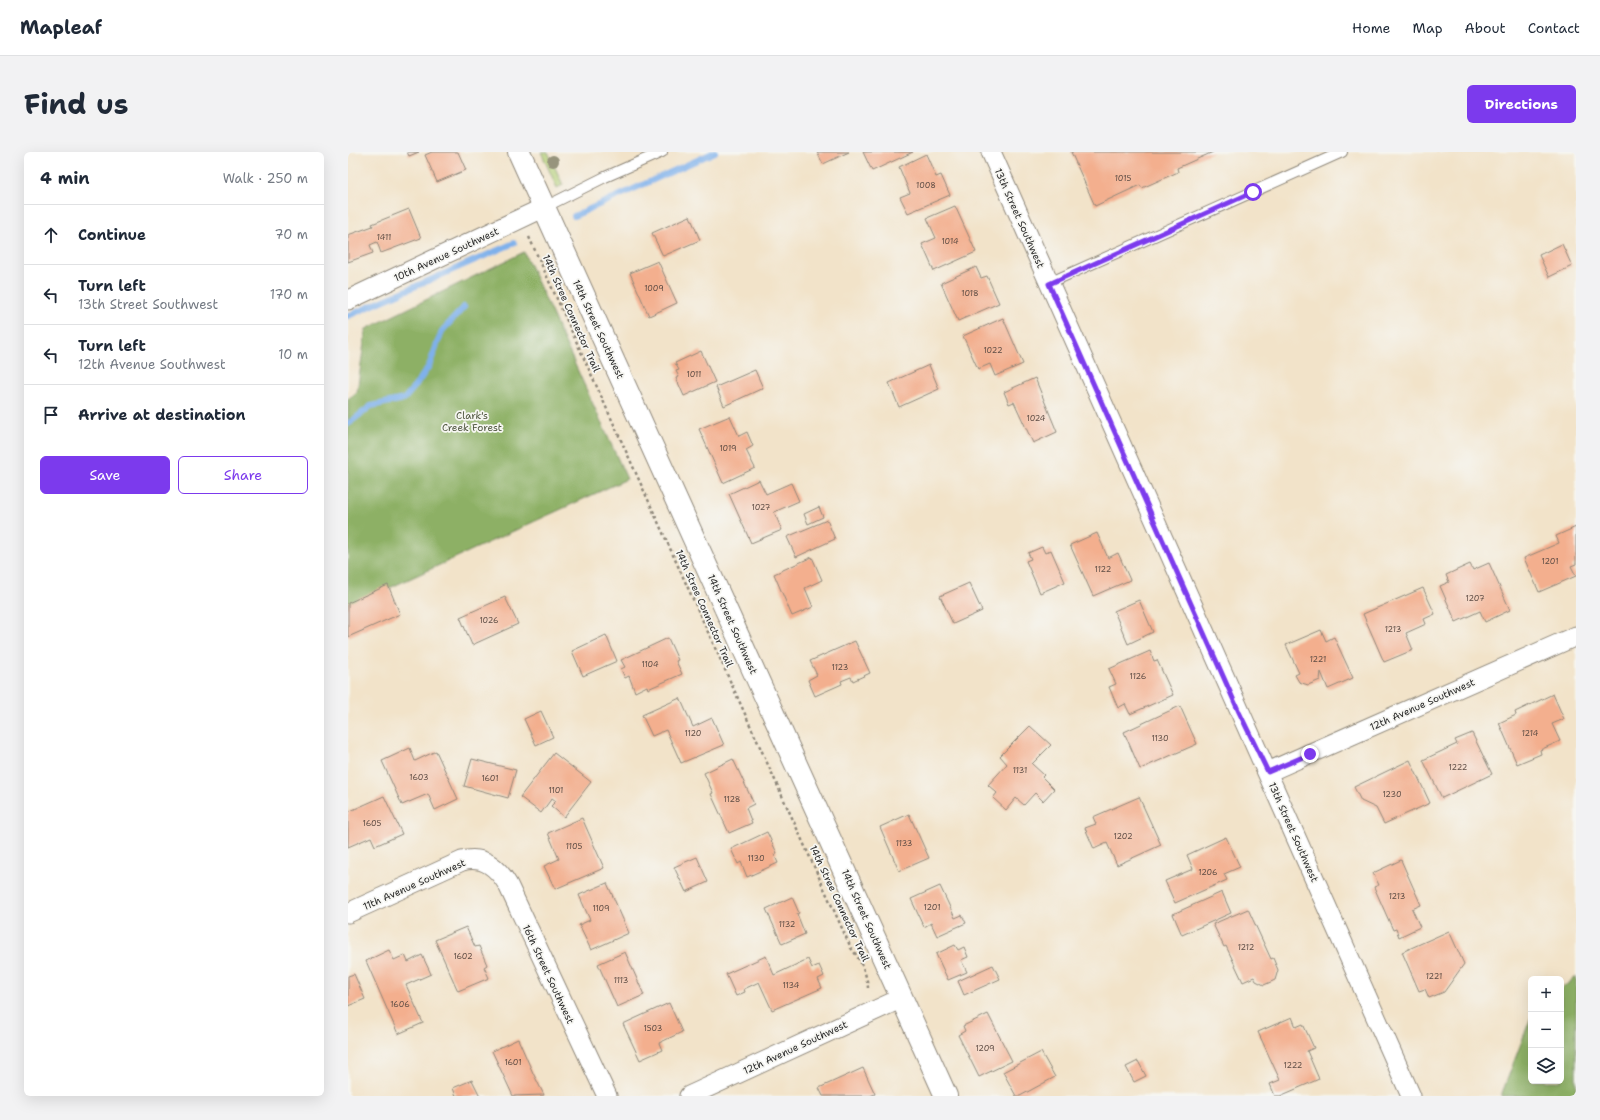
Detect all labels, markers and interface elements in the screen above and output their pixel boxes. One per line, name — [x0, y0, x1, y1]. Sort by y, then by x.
text: Mapleaf — [20, 15, 102, 40]
text: Home — [1352, 19, 1391, 37]
text: Map — [1413, 19, 1443, 37]
text: About — [1465, 19, 1506, 37]
text: Contact — [1528, 19, 1580, 37]
text: Find us — [24, 85, 129, 123]
button: Directions — [1467, 85, 1576, 123]
street label: 13th Street Southwest — [992, 166, 1047, 270]
text: 4 min — [40, 167, 90, 189]
text: Walk · 250 m — [223, 170, 308, 187]
house number: 1015 — [1115, 173, 1131, 184]
house number: 1008 — [916, 180, 936, 191]
route start — [1244, 183, 1262, 201]
icon: ahead — [40, 224, 62, 246]
street label: 10th Avenue Southwest — [392, 224, 501, 284]
text: Continue — [78, 225, 146, 245]
text: 70 m — [274, 226, 308, 243]
house number: 1411 — [377, 232, 391, 243]
house number: 1014 — [941, 236, 959, 247]
street label: 14th Stree Connector Trail — [540, 253, 603, 374]
text: Turn left — [78, 276, 146, 296]
street label: 14th Street Southwest — [570, 278, 627, 381]
house number: 1009 — [644, 283, 664, 294]
icon: left — [40, 284, 62, 306]
text: 170 m — [270, 286, 308, 303]
house number: 1018 — [961, 288, 979, 299]
text: 13th Street Southwest — [78, 296, 218, 313]
text: Turn left — [78, 336, 146, 356]
icon: left — [40, 344, 62, 366]
house number: 1022 — [983, 345, 1003, 356]
text: 10 m — [278, 346, 308, 363]
text: 12th Avenue Southwest — [78, 356, 226, 373]
house number: 1011 — [687, 369, 701, 380]
icon: arrive — [40, 404, 62, 426]
text: Arrive at destination — [78, 405, 246, 425]
park label: Clark's Creek Forest — [442, 409, 502, 434]
house number: 1024 — [1027, 413, 1046, 424]
house number: 1019 — [719, 443, 737, 454]
button: Save — [40, 456, 170, 494]
button: Share — [178, 456, 308, 494]
house number: 1027 — [752, 502, 771, 513]
street label: 14th Stree Connector Trail — [673, 548, 736, 669]
house number: 1201 — [1542, 556, 1558, 567]
house number: 1122 — [1095, 564, 1112, 575]
street label: 14th Street Southwest — [705, 572, 760, 676]
house number: 1207 — [1465, 593, 1485, 604]
house number: 1026 — [479, 615, 499, 626]
house number: 1213 — [1385, 624, 1401, 635]
house number: 1221 — [1310, 654, 1326, 665]
house number: 1104 — [641, 659, 659, 670]
house number: 1123 — [832, 662, 848, 673]
house number: 1126 — [1130, 671, 1147, 682]
street label: 12th Avenue Southwest — [1368, 675, 1477, 733]
house number: 1120 — [685, 728, 701, 739]
house number: 1214 — [1522, 728, 1539, 739]
house number: 1130 — [1151, 733, 1169, 744]
route end — [1301, 745, 1319, 763]
house number: 1222 — [1449, 762, 1468, 773]
house number: 1131 — [1013, 765, 1027, 776]
house number: 1603 — [409, 772, 429, 783]
house number: 1601 — [481, 773, 499, 784]
street label: 13th Street Southwest — [1266, 780, 1321, 884]
house number: 1101 — [549, 785, 563, 796]
house number: 1230 — [1382, 789, 1402, 800]
house number: 1128 — [724, 794, 740, 805]
house number: 1605 — [363, 818, 382, 829]
house number: 1202 — [1114, 831, 1133, 842]
house number: 1133 — [896, 838, 912, 849]
house number: 1105 — [566, 841, 582, 852]
street label: 14th Stree Connector Trail — [807, 843, 872, 964]
house number: 1130 — [747, 853, 765, 864]
street label: 11th Avenue Southwest — [361, 856, 468, 913]
street label: 14th Street Southwest — [839, 867, 894, 971]
house number: 1206 — [1198, 867, 1218, 878]
house number: 1213 — [1389, 891, 1405, 902]
house number: 1201 — [924, 902, 940, 913]
house number: 1109 — [592, 903, 610, 914]
house number: 1132 — [779, 919, 796, 930]
street label: 16th Street Southwest — [520, 923, 577, 1026]
house number: 1212 — [1238, 942, 1255, 953]
house number: 1602 — [453, 951, 473, 962]
house number: 1221 — [1426, 971, 1442, 982]
house number: 1113 — [614, 975, 628, 986]
map controls — [1528, 976, 1564, 1084]
button: + — [1528, 976, 1564, 1012]
house number: 1134 — [783, 980, 800, 991]
house number: 1606 — [390, 999, 410, 1010]
button: − — [1528, 1012, 1564, 1048]
street label: 12th Avenue Southwest — [741, 1018, 849, 1077]
house number: 1503 — [644, 1023, 662, 1034]
house number: 1209 — [975, 1043, 995, 1054]
button: layers — [1528, 1048, 1564, 1084]
house number: 1601 — [504, 1057, 522, 1068]
house number: 1222 — [1284, 1060, 1303, 1071]

